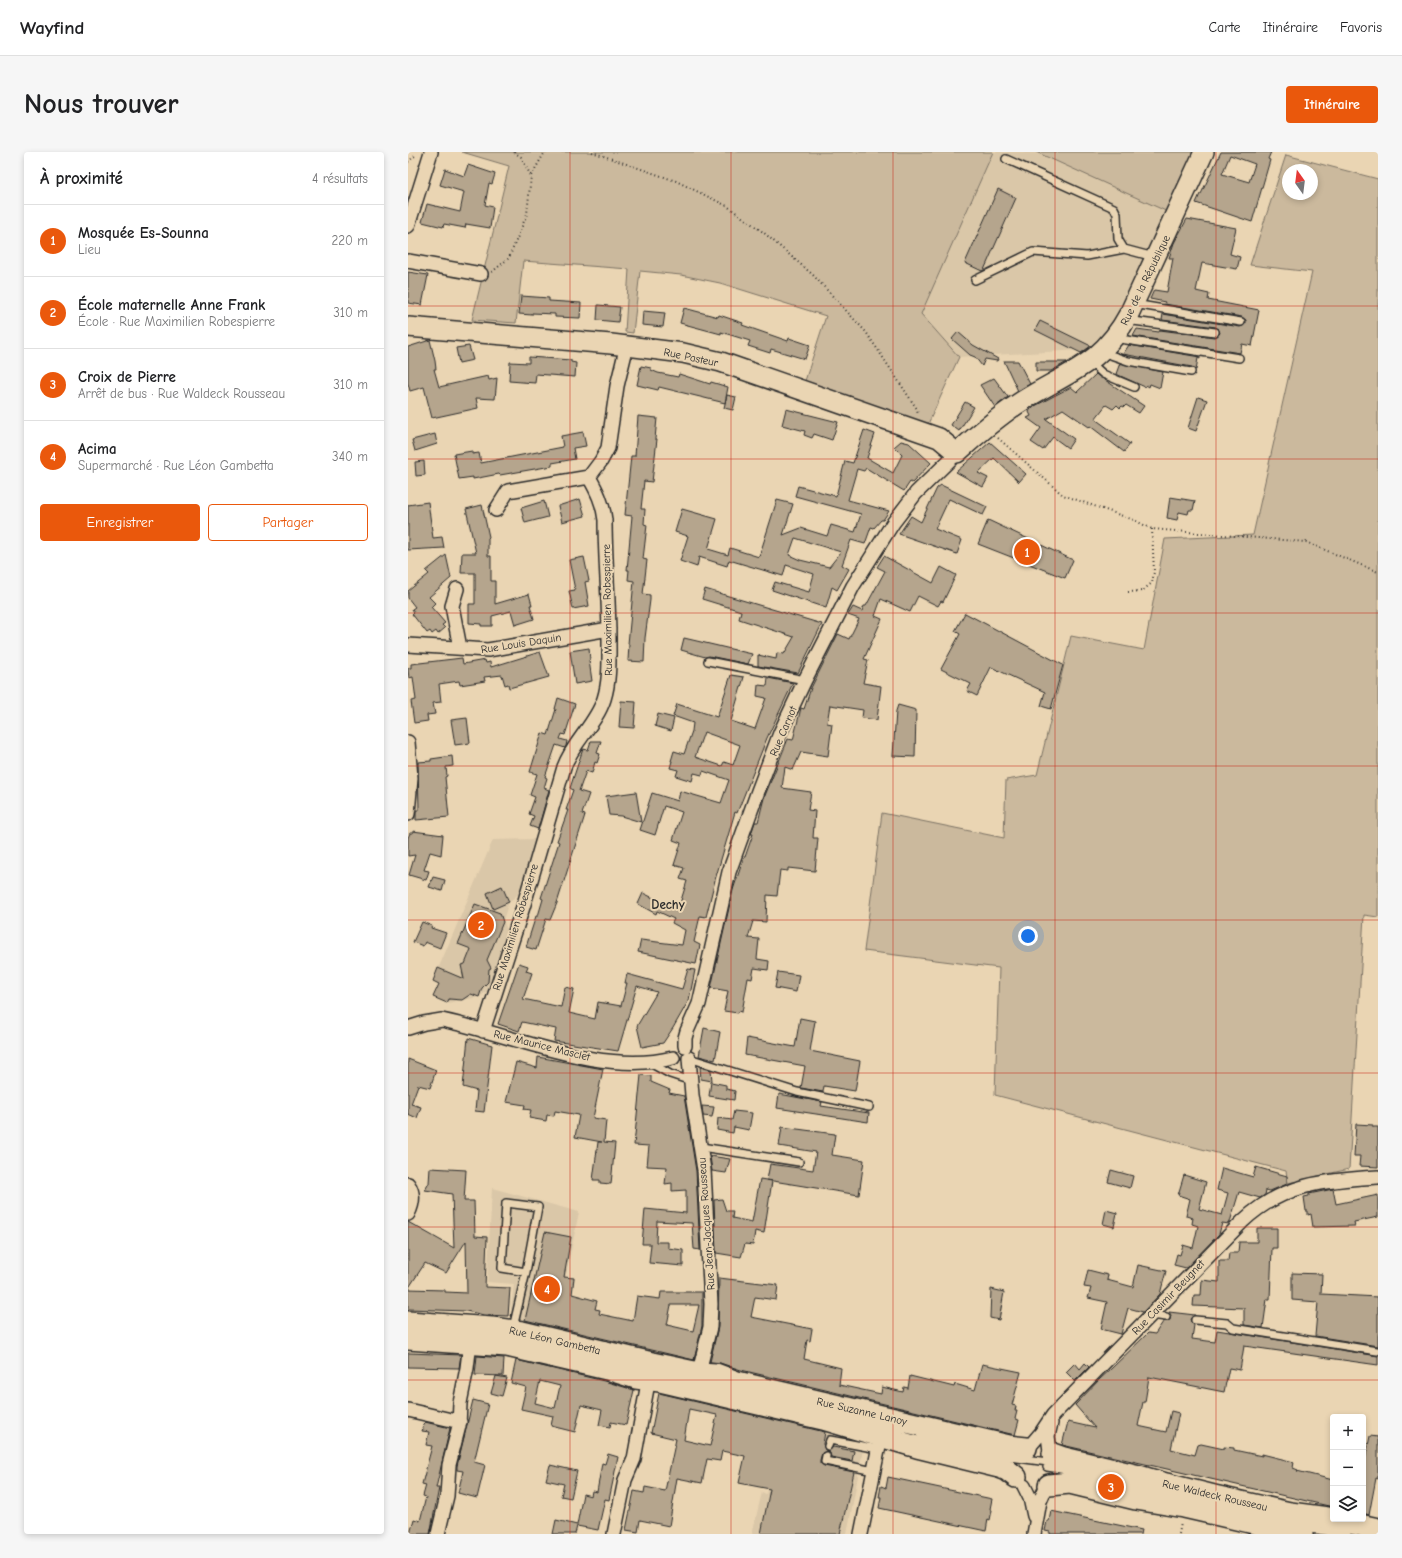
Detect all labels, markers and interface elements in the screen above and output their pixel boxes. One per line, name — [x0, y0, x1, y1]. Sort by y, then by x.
text: Wayfind — [20, 17, 84, 39]
text: Carte — [1209, 19, 1241, 36]
text: Itinéraire — [1263, 19, 1318, 36]
text: Favoris — [1340, 19, 1382, 36]
button: Itinéraire — [1286, 86, 1378, 123]
text: Nous trouver — [24, 88, 179, 120]
north arrow — [1282, 164, 1318, 200]
text: À proximité — [40, 169, 123, 188]
text: 4 résultats — [312, 171, 368, 186]
text: Mosquée Es-Sounna — [78, 224, 209, 242]
street label: Rue de la République — [1118, 232, 1173, 328]
text: 1 — [50, 233, 56, 248]
text: 220 m — [331, 233, 368, 248]
text: Lieu — [78, 242, 101, 257]
text: École maternelle Anne Frank — [78, 296, 265, 314]
text: 2 — [50, 305, 56, 320]
text: 310 m — [333, 305, 368, 320]
text: École · Rue Maximilien Robespierre — [78, 314, 275, 329]
street label: Rue Pasteur — [662, 345, 720, 370]
text: Croix de Pierre — [78, 368, 176, 386]
text: 3 — [50, 377, 56, 392]
text: 310 m — [333, 377, 368, 392]
text: Arrêt de bus · Rue Waldeck Rousseau — [78, 386, 285, 401]
text: Acima — [78, 440, 117, 458]
text: 4 — [50, 449, 56, 464]
text: 340 m — [332, 449, 368, 464]
text: Supermarché · Rue Léon Gambetta — [78, 458, 274, 473]
button: Enregistrer — [40, 504, 200, 541]
button: Partager — [208, 504, 368, 541]
pin: 1 — [1014, 537, 1040, 567]
street label: Rue Maximilien Robespierre — [600, 543, 615, 676]
street label: Rue Louis Daquin — [480, 631, 562, 656]
street label: Rue Carnot — [767, 703, 800, 758]
street label: Rue Maximilien Robespierre — [490, 862, 541, 992]
district label: Dechy — [651, 897, 685, 912]
pin: 2 — [468, 910, 494, 940]
your location — [1018, 926, 1038, 946]
street label: Rue Maurice Masclet — [492, 1027, 592, 1064]
street label: Rue Jean-Jacques Rousseau — [695, 1157, 718, 1291]
street label: Rue Casimir Beugnet — [1129, 1257, 1208, 1337]
pin: 4 — [534, 1274, 560, 1304]
street label: Rue Léon Gambetta — [508, 1324, 602, 1357]
street label: Rue Suzanne Lanoy — [815, 1395, 908, 1428]
map controls — [1330, 1414, 1366, 1522]
button: + — [1330, 1414, 1366, 1450]
button: − — [1330, 1450, 1366, 1486]
pin: 3 — [1098, 1472, 1124, 1502]
street label: Rue Waldeck Rousseau — [1161, 1477, 1269, 1514]
button: layers — [1330, 1486, 1366, 1522]

